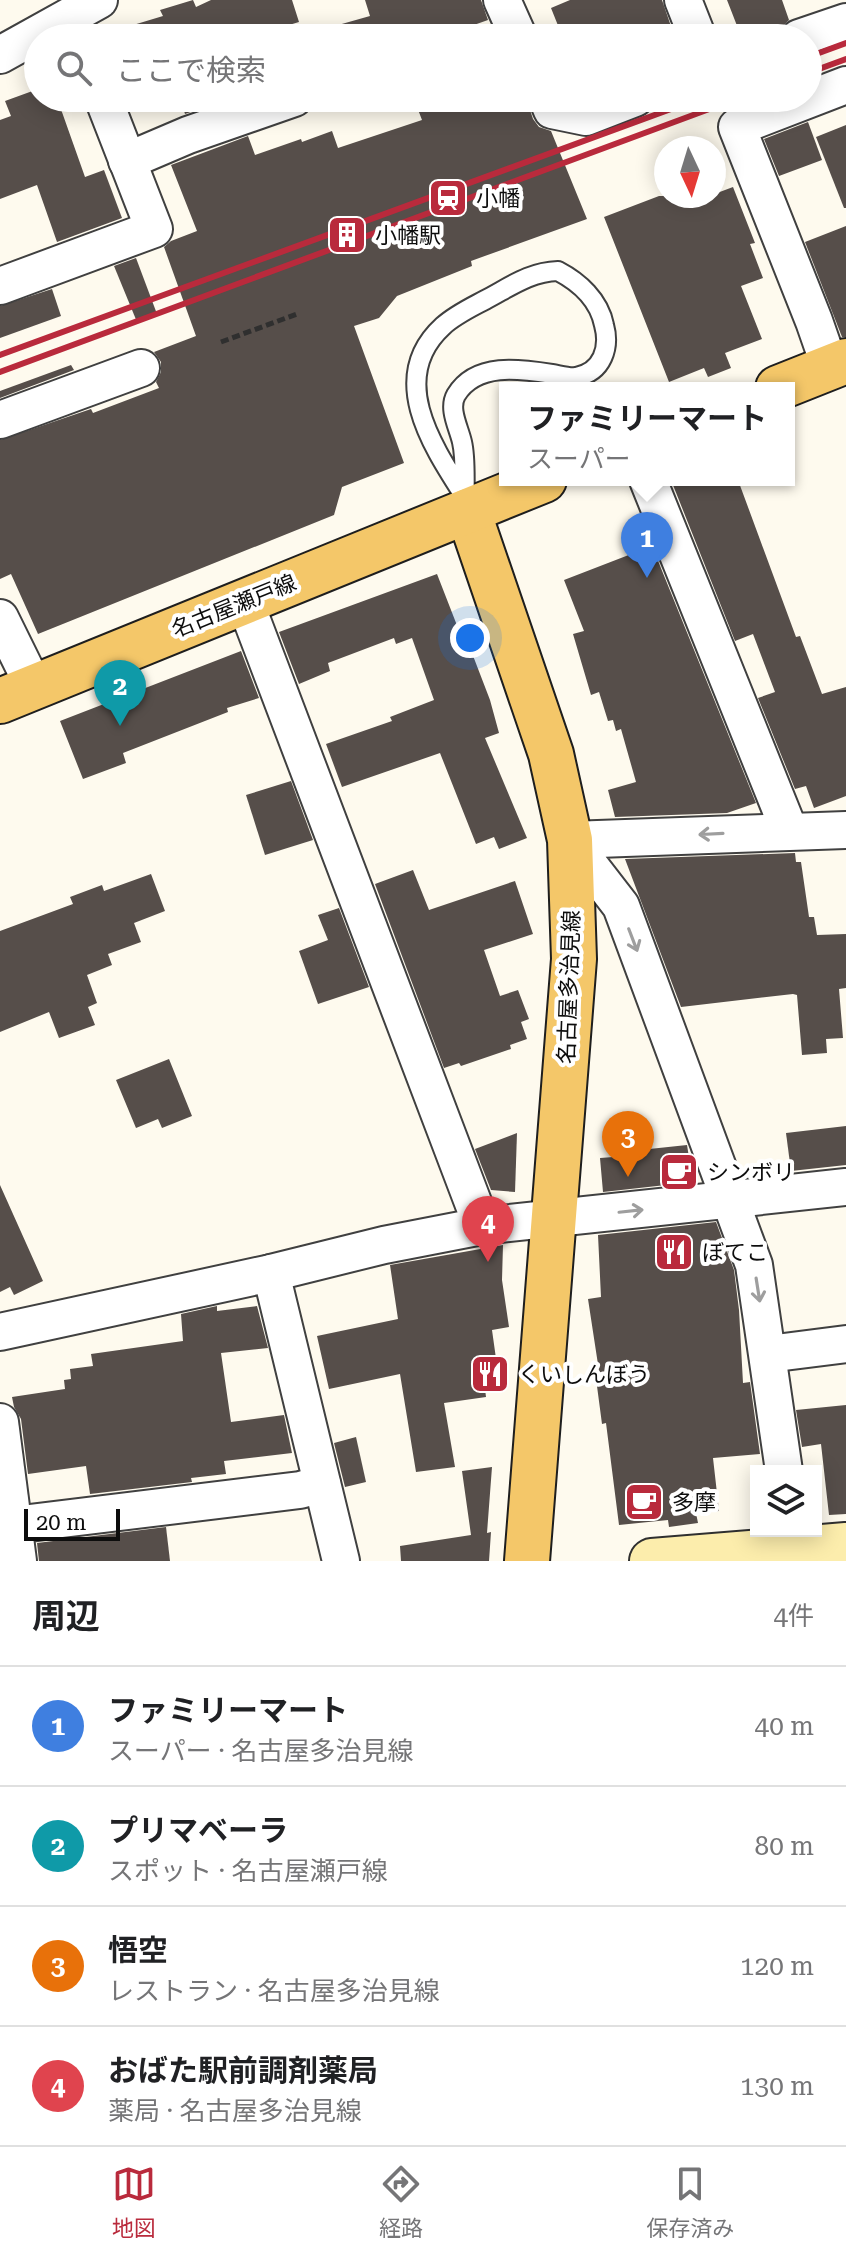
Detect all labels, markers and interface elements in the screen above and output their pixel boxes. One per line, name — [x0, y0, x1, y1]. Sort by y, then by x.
search box — [24, 24, 822, 112]
icon: search — [52, 46, 96, 90]
text: ここで検索 — [116, 53, 266, 88]
north arrow — [654, 136, 726, 208]
station icon: 小幡 — [427, 177, 469, 219]
place label: 小幡 — [476, 186, 520, 211]
building icon: 小幡駅 — [326, 214, 368, 256]
place label: 小幡駅 — [375, 223, 441, 248]
popup — [499, 382, 795, 486]
text: ファミリーマート — [527, 401, 767, 436]
text: スーパー — [527, 444, 631, 474]
pin: 1 — [621, 512, 673, 578]
street label: 名古屋瀬戸線 — [168, 570, 300, 642]
your location — [450, 618, 490, 658]
pin: 2 — [94, 660, 146, 726]
one-way arrow — [698, 827, 725, 842]
street label: 名古屋多治見線 — [554, 910, 584, 1064]
one-way arrow — [627, 927, 641, 952]
pin: 3 — [602, 1111, 654, 1177]
cafe icon: シンボリ — [658, 1151, 700, 1193]
place label: シンボリ — [707, 1160, 795, 1185]
pin: 4 — [462, 1196, 514, 1262]
one-way arrow — [617, 1203, 644, 1218]
restaurant icon: ぼてこ — [653, 1231, 695, 1273]
place label: ぼてこ — [702, 1240, 768, 1265]
one-way arrow — [751, 1277, 766, 1302]
restaurant icon: くいしんぼう — [469, 1353, 511, 1395]
place label: くいしんぼう — [518, 1362, 650, 1387]
map controls — [750, 1465, 822, 1537]
button: layers — [750, 1465, 822, 1537]
cafe icon: 多摩 — [623, 1481, 665, 1523]
place label: 多摩 — [672, 1490, 716, 1515]
scale bar — [24, 1505, 120, 1541]
text: 20 m — [36, 1510, 86, 1535]
text: 周辺 — [32, 1596, 100, 1636]
text: 4件 — [773, 1601, 814, 1631]
text: ファミリーマート — [108, 1693, 348, 1728]
text: 1 — [51, 1711, 65, 1741]
text: 40 m — [755, 1711, 814, 1741]
text: スーパー · 名古屋多治見線 — [108, 1736, 413, 1766]
text: プリマベーラ — [108, 1813, 288, 1848]
text: 2 — [51, 1831, 65, 1861]
text: 80 m — [755, 1831, 814, 1861]
text: スポット · 名古屋瀬戸線 — [108, 1856, 388, 1886]
text: 悟空 — [108, 1933, 168, 1968]
text: 3 — [51, 1951, 65, 1981]
text: 120 m — [740, 1951, 814, 1981]
text: レストラン · 名古屋多治見線 — [108, 1976, 440, 2006]
text: おばた駅前調剤薬局 — [108, 2053, 378, 2088]
text: 4 — [51, 2071, 65, 2101]
text: 130 m — [740, 2071, 814, 2101]
text: 薬局 · 名古屋多治見線 — [108, 2096, 362, 2126]
tab: 地図 — [112, 2162, 156, 2242]
tab: 経路 — [379, 2162, 423, 2242]
tab: 保存済み — [646, 2162, 734, 2242]

